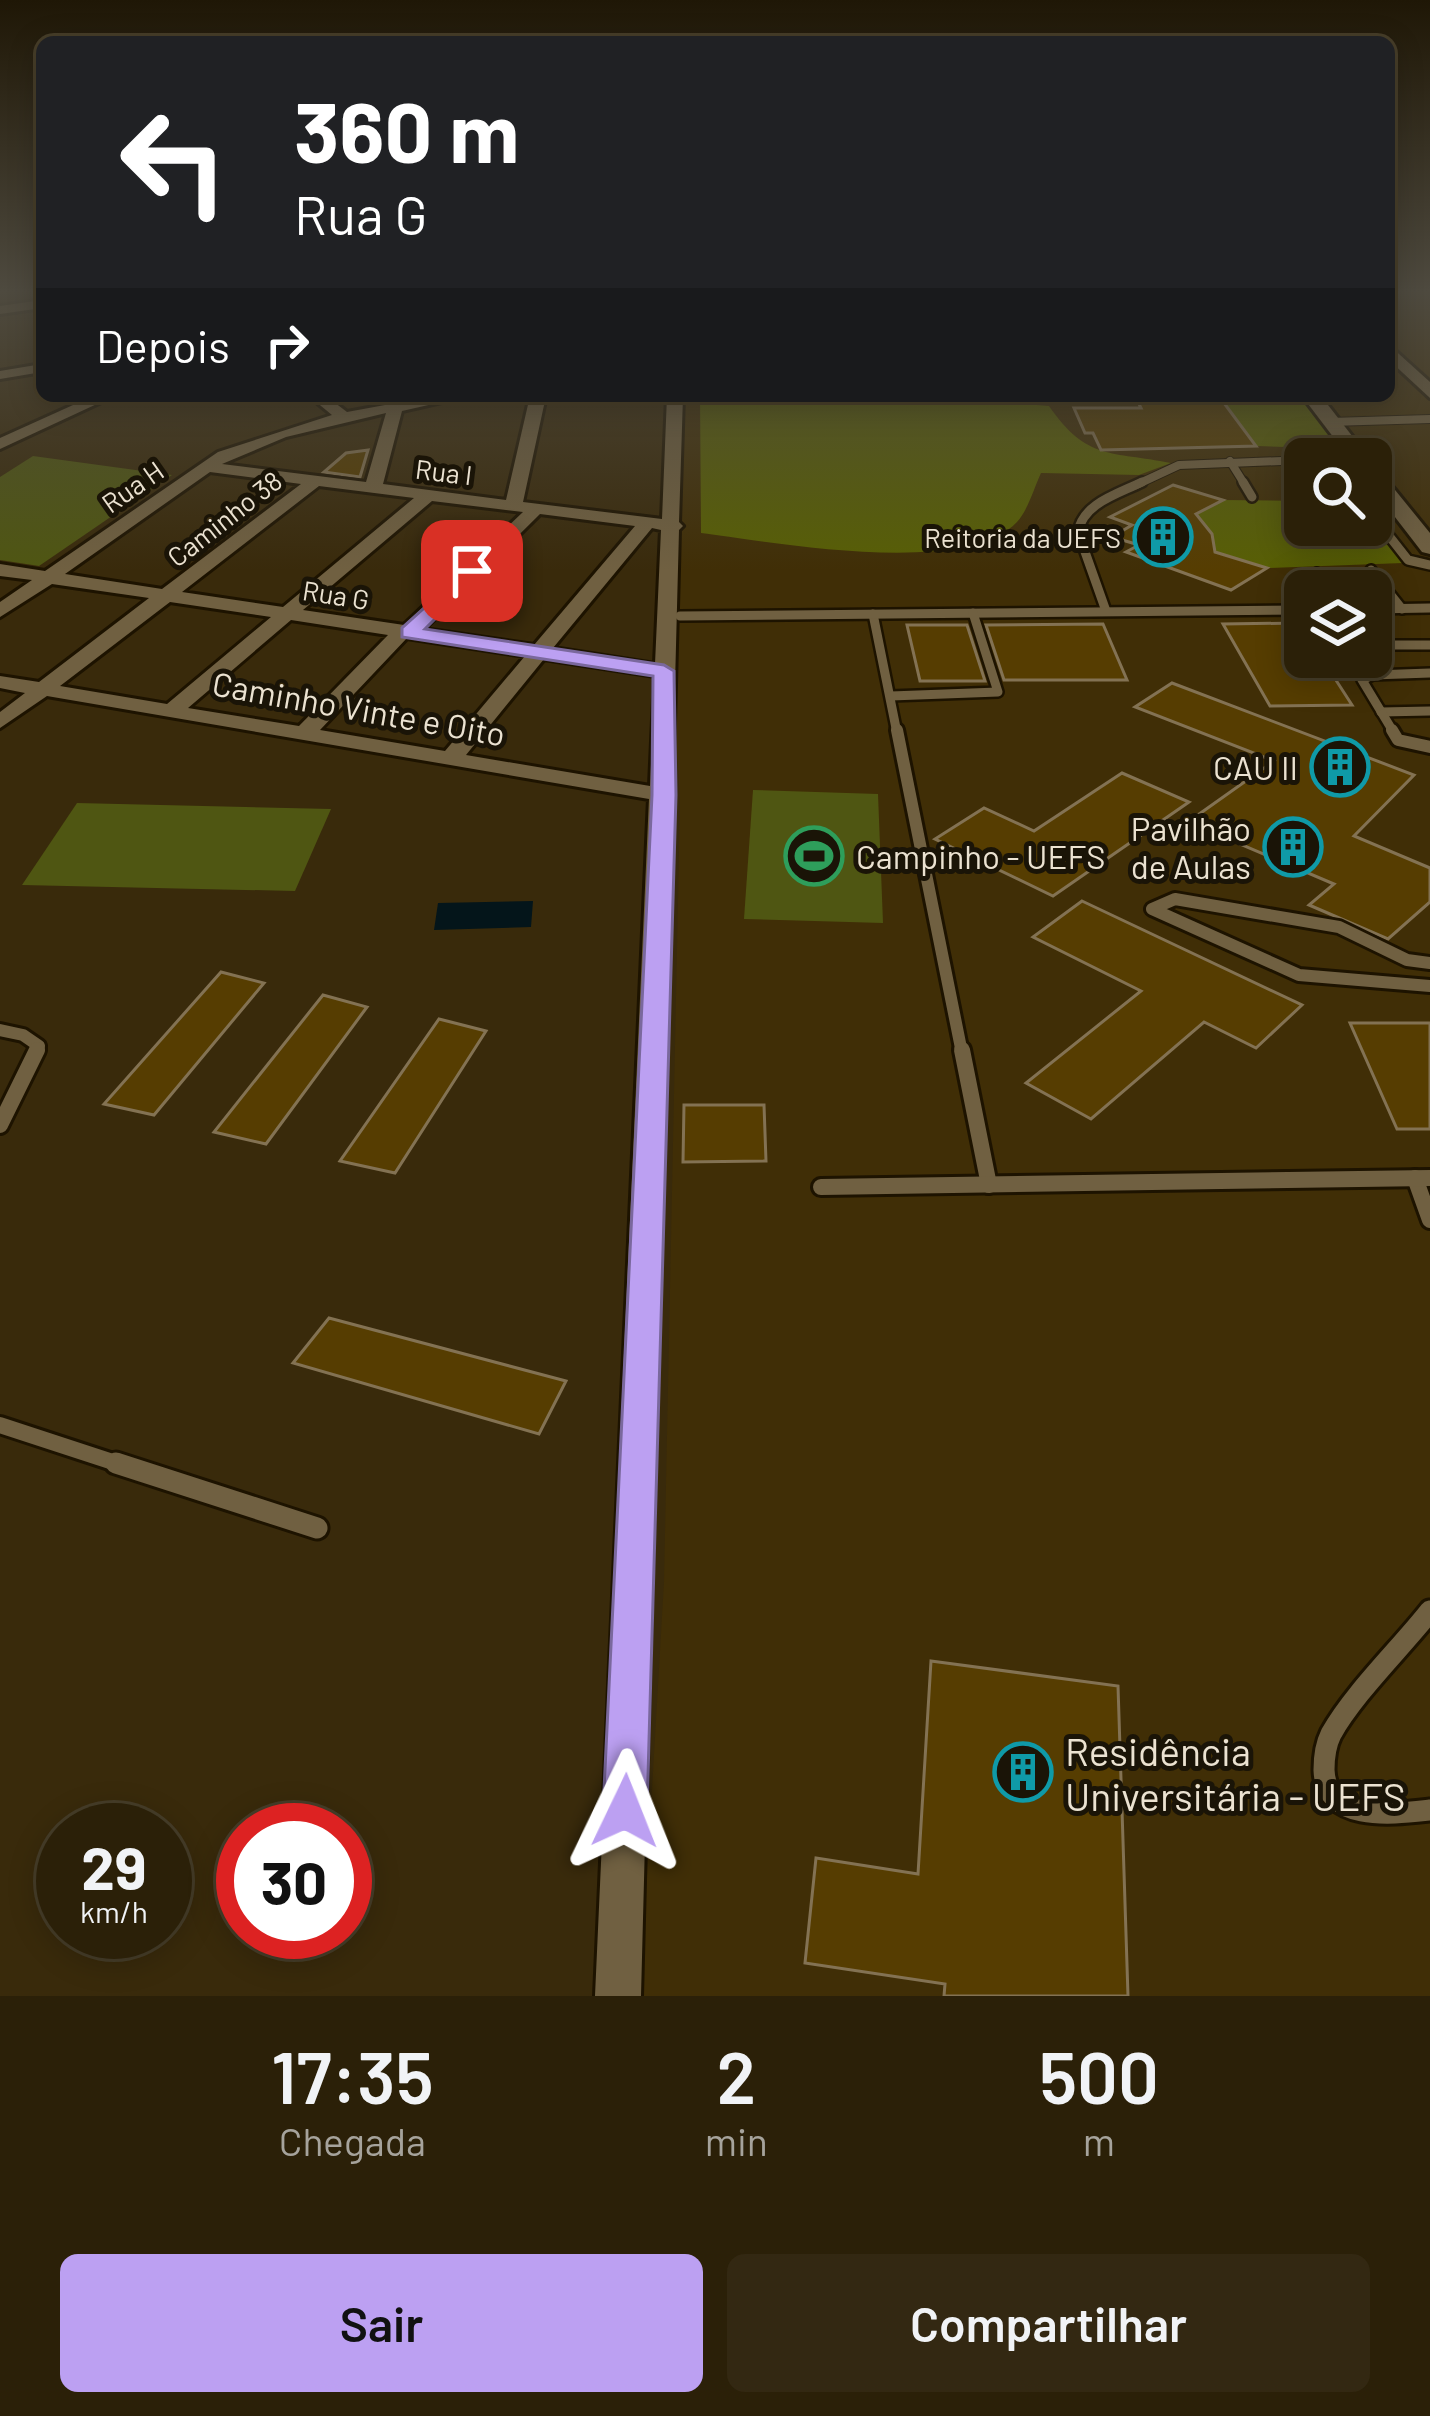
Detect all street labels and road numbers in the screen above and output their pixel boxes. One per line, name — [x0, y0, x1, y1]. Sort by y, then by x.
street label: Rua I — [414, 452, 474, 490]
street label: Rua H — [95, 453, 169, 519]
street label: Caminho 38 — [160, 463, 288, 573]
street label: Rua G — [301, 573, 371, 615]
street label: Caminho Vinte e Oito — [210, 663, 508, 753]

